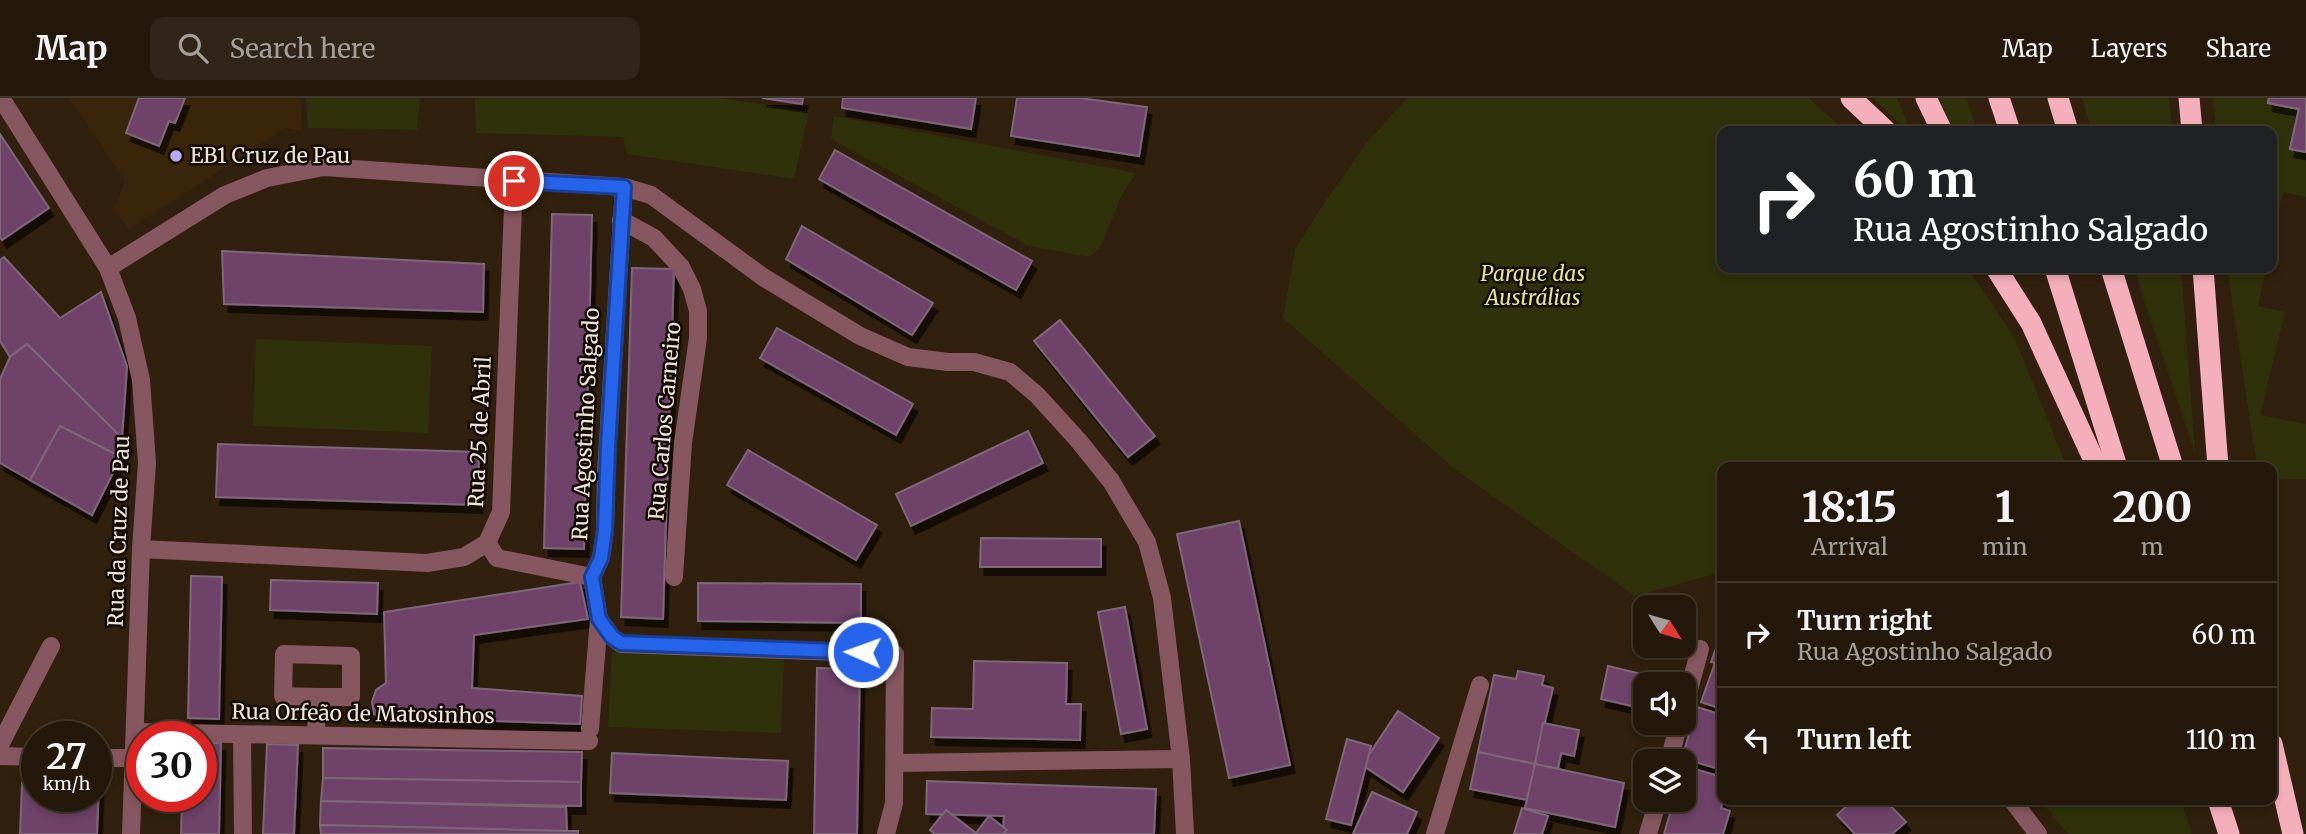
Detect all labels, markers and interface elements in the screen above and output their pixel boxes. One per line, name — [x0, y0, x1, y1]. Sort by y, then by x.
search box — [150, 17, 640, 80]
text: Map — [35, 28, 108, 69]
icon: search — [174, 29, 212, 67]
text: Search here — [230, 32, 375, 65]
text: Map — [2002, 33, 2053, 64]
text: Layers — [2091, 33, 2167, 64]
text: Share — [2205, 33, 2271, 64]
place label: EB1 Cruz de Pau — [190, 142, 350, 169]
marker: EB1 Cruz de Pau — [168, 148, 184, 164]
text: 60 m — [1853, 149, 1976, 210]
pin — [484, 151, 544, 211]
icon: right — [1738, 154, 1829, 245]
icon: arrive — [495, 162, 533, 200]
text: Rua Agostinho Salgado — [1853, 210, 2208, 250]
park label: Parque das Austrálias — [1481, 260, 1586, 311]
street label: Rua Agostinho Salgado — [566, 307, 605, 541]
street label: Rua Carlos Carneiro — [642, 321, 687, 521]
street label: Rua 25 de Abril — [462, 355, 497, 508]
street label: Rua da Cruz de Pau — [102, 435, 135, 627]
text: 18:15 — [1802, 481, 1897, 533]
text: 1 — [1995, 481, 2015, 533]
text: 200 — [2112, 481, 2192, 533]
text: Arrival — [1811, 532, 1888, 561]
text: min — [1982, 532, 2028, 561]
text: m — [2141, 532, 2164, 561]
north arrow — [1633, 595, 1696, 658]
map controls — [1633, 595, 1696, 812]
text: Turn right — [1797, 604, 1932, 637]
position arrow — [826, 615, 900, 689]
icon: right — [1738, 616, 1776, 654]
text: 60 m — [2192, 618, 2256, 651]
text: Rua Agostinho Salgado — [1797, 637, 2052, 666]
button: sound — [1633, 672, 1696, 735]
street label: Rua Orfeão de Matosinhos — [231, 698, 495, 729]
speed limit sign: 30 — [126, 721, 217, 812]
icon: left — [1738, 721, 1776, 759]
text: Turn left — [1797, 723, 1911, 756]
text: 110 m — [2186, 723, 2256, 756]
text: 27 — [46, 735, 87, 779]
button: layers — [1633, 749, 1696, 812]
text: km/h — [43, 772, 90, 795]

